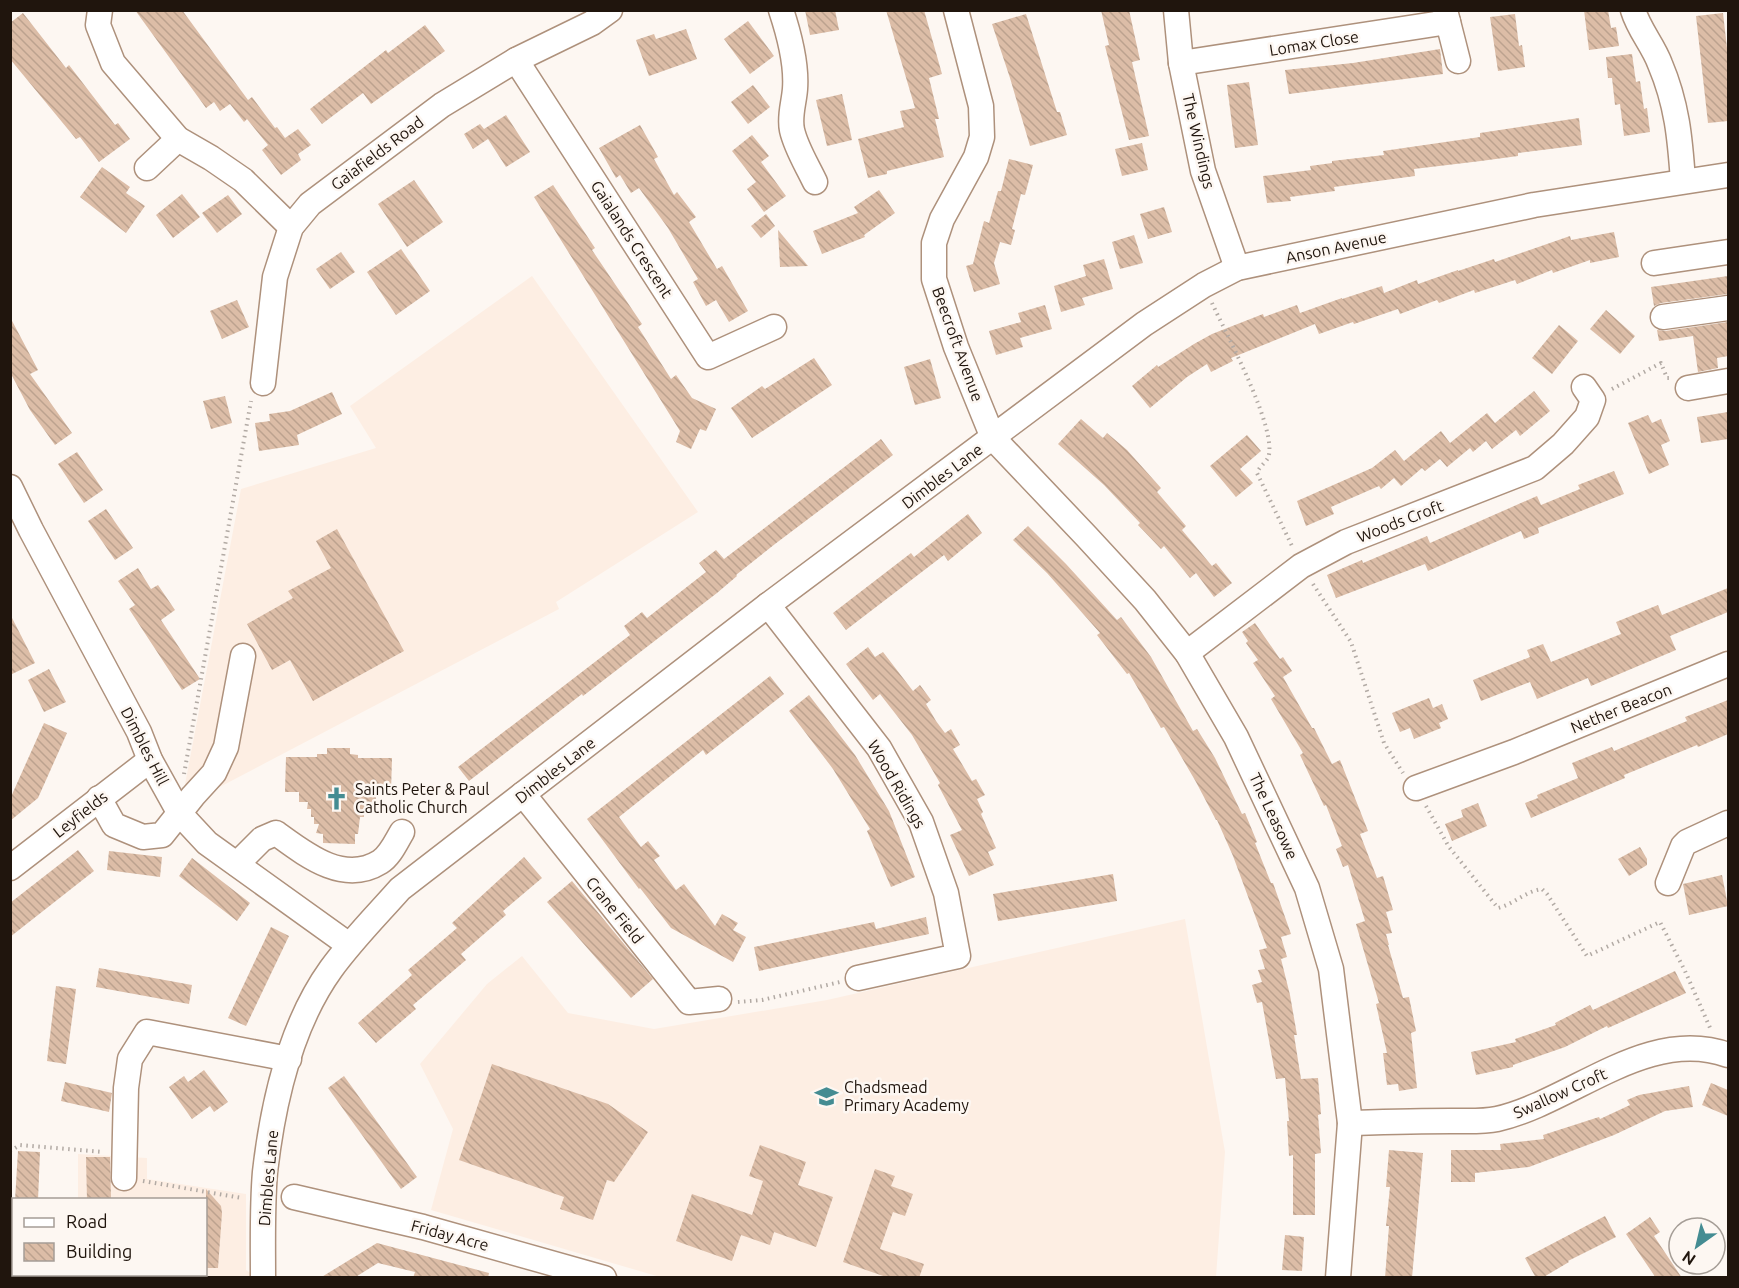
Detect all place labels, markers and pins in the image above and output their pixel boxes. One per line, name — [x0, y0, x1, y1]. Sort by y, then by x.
place label: Saints Peter & Paul Catholic Church — [355, 780, 490, 816]
church icon: Saints Peter & Paul Catholic Church — [324, 785, 350, 811]
place label: Chadsmead Primary Academy — [844, 1078, 969, 1114]
school or university icon: Chadsmead Primary Academy — [813, 1083, 839, 1109]

